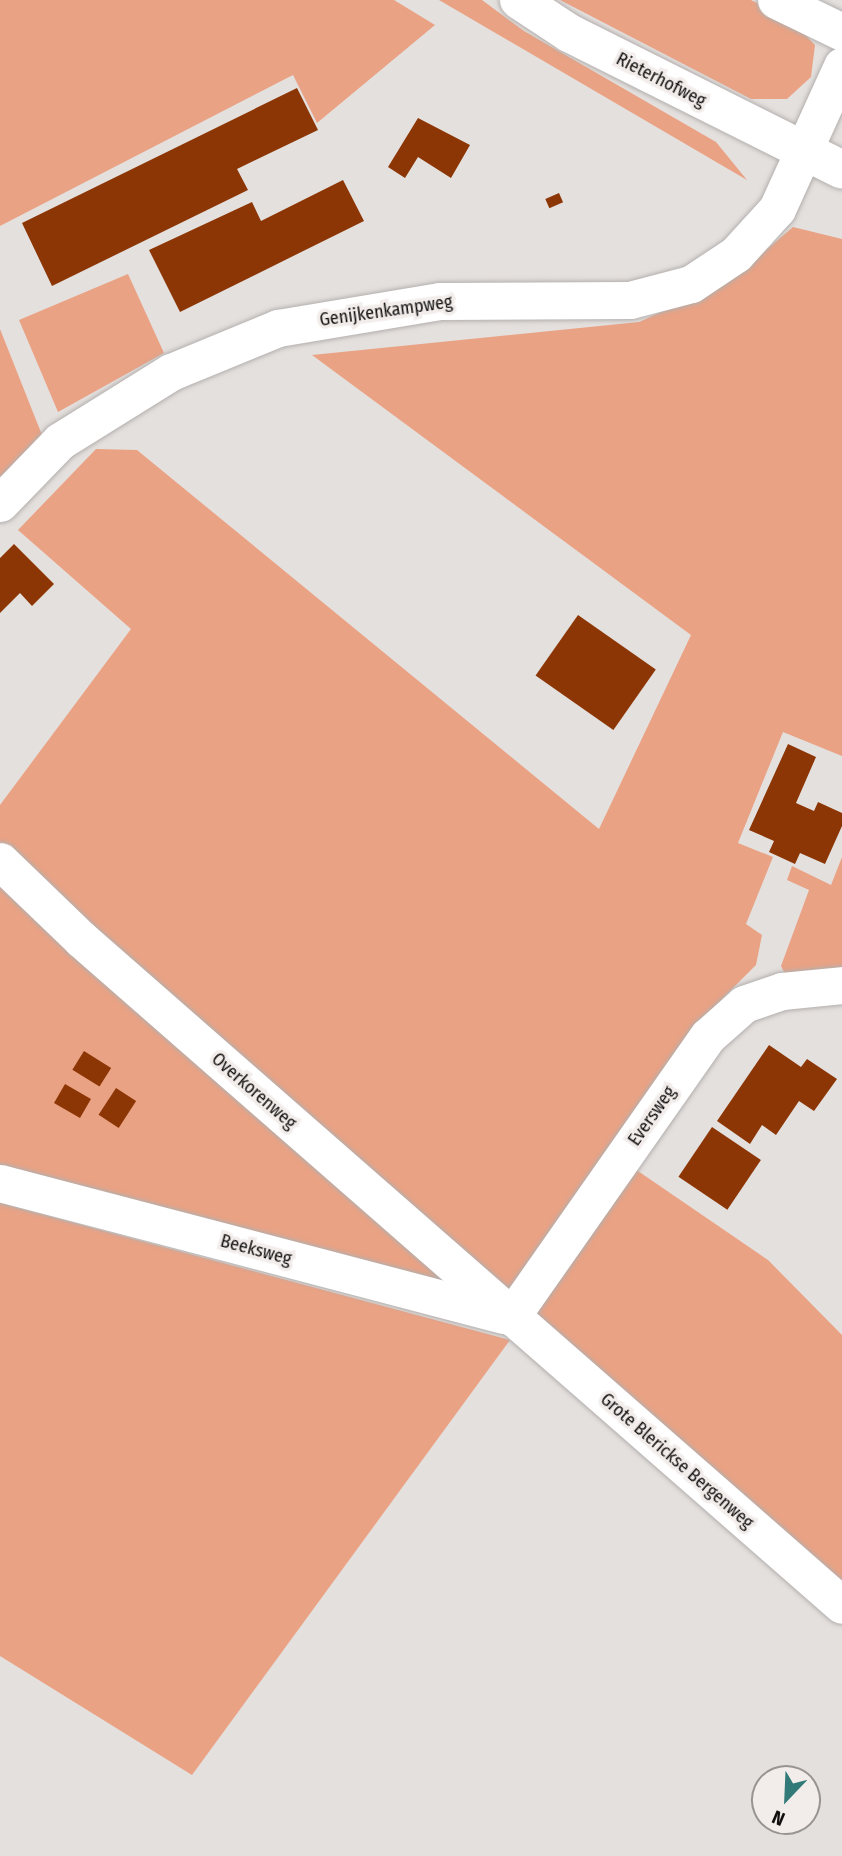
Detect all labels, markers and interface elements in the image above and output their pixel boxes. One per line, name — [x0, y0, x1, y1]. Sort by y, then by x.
street label: Rieterhofweg — [613, 48, 709, 112]
street label: Genijkenkampweg — [318, 291, 454, 331]
street label: Overkorenweg — [207, 1048, 301, 1134]
street label: Eversweg — [624, 1082, 680, 1150]
street label: Beeksweg — [218, 1230, 294, 1270]
street label: Grote Blerickse Bergenweg — [596, 1389, 758, 1533]
north arrow — [751, 1765, 821, 1835]
text: N — [769, 1805, 788, 1831]

